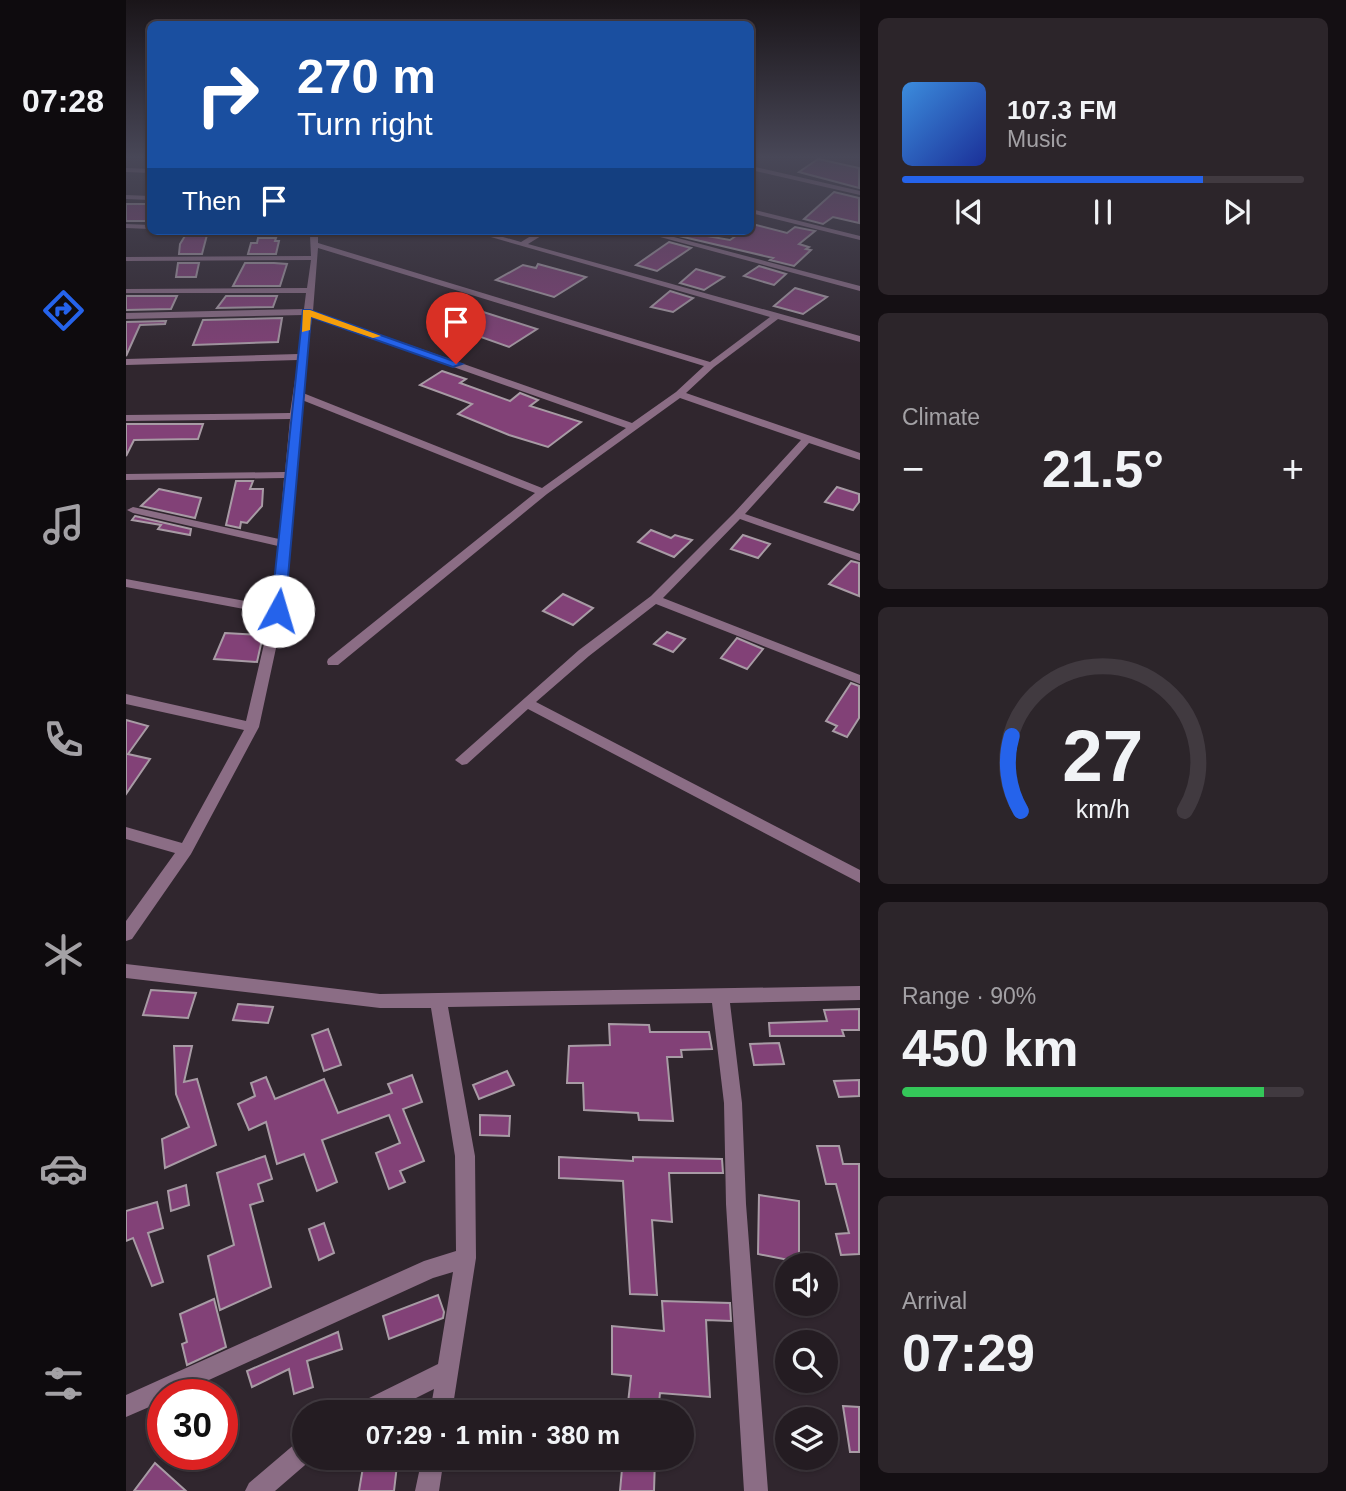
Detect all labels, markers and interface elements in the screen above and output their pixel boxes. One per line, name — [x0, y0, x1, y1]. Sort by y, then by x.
icon: right — [182, 49, 273, 140]
text: 270 m — [297, 49, 436, 103]
text: 07:28 — [22, 83, 104, 119]
text: 107.3 FM — [1007, 95, 1117, 125]
text: Turn right — [297, 106, 433, 142]
text: Music — [1007, 126, 1067, 152]
icon: arrive — [255, 182, 293, 220]
text: Then — [182, 186, 241, 216]
icon: previous — [950, 193, 988, 231]
icon: pause — [1084, 193, 1122, 231]
icon: next — [1218, 193, 1256, 231]
icon: directions — [39, 286, 88, 335]
pin — [426, 292, 486, 364]
icon: arrive — [437, 303, 475, 341]
text: Climate — [902, 404, 980, 430]
text: 21.5° — [1042, 440, 1164, 498]
text: − — [902, 448, 924, 490]
text: + — [1282, 448, 1304, 490]
icon: music — [39, 500, 88, 549]
position arrow — [241, 574, 315, 648]
icon: phone — [39, 715, 88, 764]
text: 27 — [1063, 716, 1143, 797]
text: km/h — [1076, 795, 1130, 823]
icon: climate — [39, 930, 88, 979]
text: Range · 90% — [902, 983, 1036, 1009]
text: 450 km — [902, 1019, 1078, 1077]
icon: car — [39, 1144, 88, 1193]
map controls — [775, 1253, 838, 1470]
button: sound — [775, 1253, 838, 1316]
text: Arrival — [902, 1288, 967, 1314]
text: 07:29 — [902, 1324, 1035, 1382]
button: search — [775, 1330, 838, 1393]
icon: filters — [39, 1359, 88, 1408]
speed limit sign: 30 — [147, 1379, 238, 1470]
button: layers — [775, 1407, 838, 1470]
text: 07:29 · 1 min · 380 m — [366, 1420, 620, 1450]

